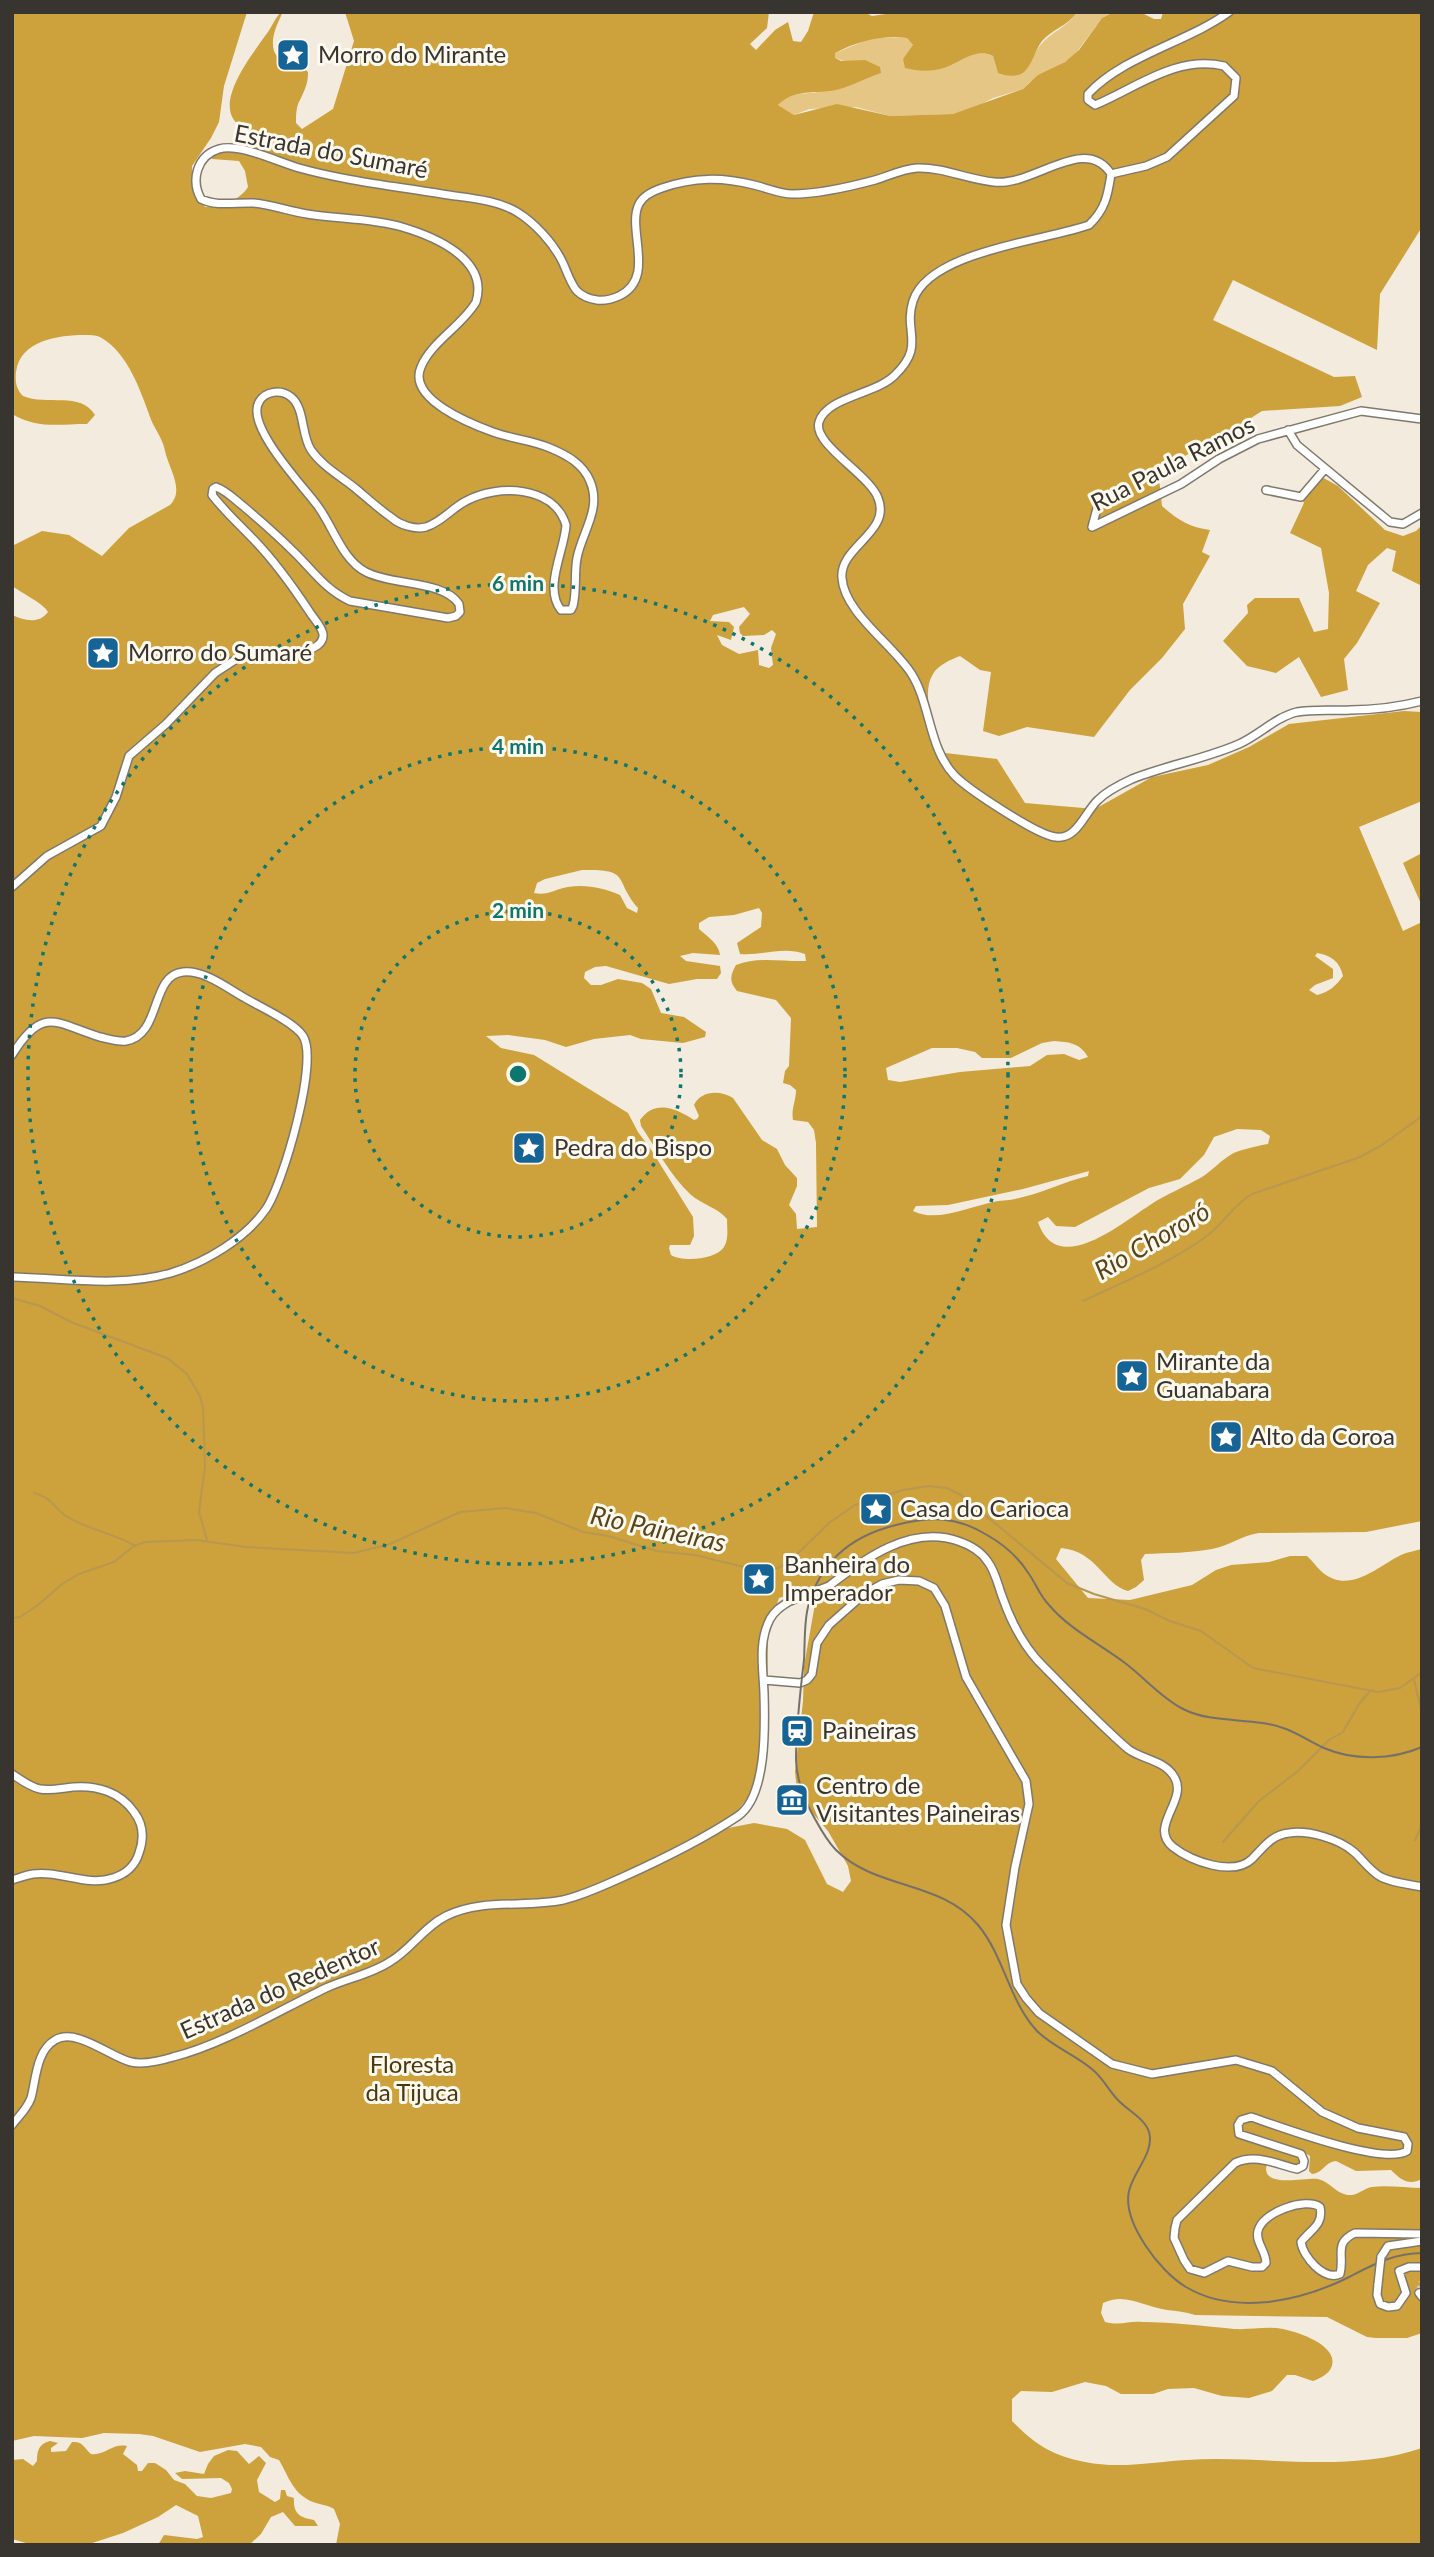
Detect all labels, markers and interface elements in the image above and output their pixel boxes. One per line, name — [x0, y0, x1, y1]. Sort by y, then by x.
place icon: Morro do Mirante — [274, 36, 312, 74]
place label: Morro do Mirante — [318, 39, 506, 68]
street label: Estrada do Sumaré — [232, 118, 431, 184]
street label: Rua Paula Ramos — [1086, 409, 1259, 516]
text: 6 min — [492, 570, 544, 595]
place icon: Morro do Sumaré — [84, 634, 122, 672]
place label: Morro do Sumaré — [128, 637, 312, 666]
text: 4 min — [492, 733, 544, 758]
text: 2 min — [492, 897, 544, 922]
centre of rings — [506, 1062, 530, 1086]
place icon: Pedra do Bispo — [510, 1129, 548, 1167]
place label: Pedra do Bispo — [554, 1132, 712, 1161]
water label: Rio Chororó — [1088, 1194, 1215, 1286]
place label: Mirante da Guanabara — [1156, 1346, 1270, 1403]
place icon: Mirante da Guanabara — [1113, 1357, 1151, 1395]
place icon: Alto da Coroa — [1207, 1418, 1245, 1456]
place label: Alto da Coroa — [1250, 1421, 1395, 1450]
place icon: Casa do Carioca — [857, 1490, 895, 1528]
place label: Casa do Carioca — [900, 1493, 1069, 1522]
water label: Rio Paineiras — [588, 1498, 729, 1558]
place label: Banheira do Imperador — [784, 1549, 910, 1606]
place icon: Banheira do Imperador — [740, 1560, 778, 1598]
station icon: Paineiras — [778, 1712, 816, 1750]
place label: Paineiras — [822, 1715, 916, 1744]
place label: Centro de Visitantes Paineiras — [816, 1770, 1020, 1827]
museum icon: Centro de Visitantes Paineiras — [773, 1781, 811, 1819]
street label: Estrada do Redentor — [175, 1931, 384, 2045]
park label: Floresta da Tijuca — [365, 2049, 459, 2106]

